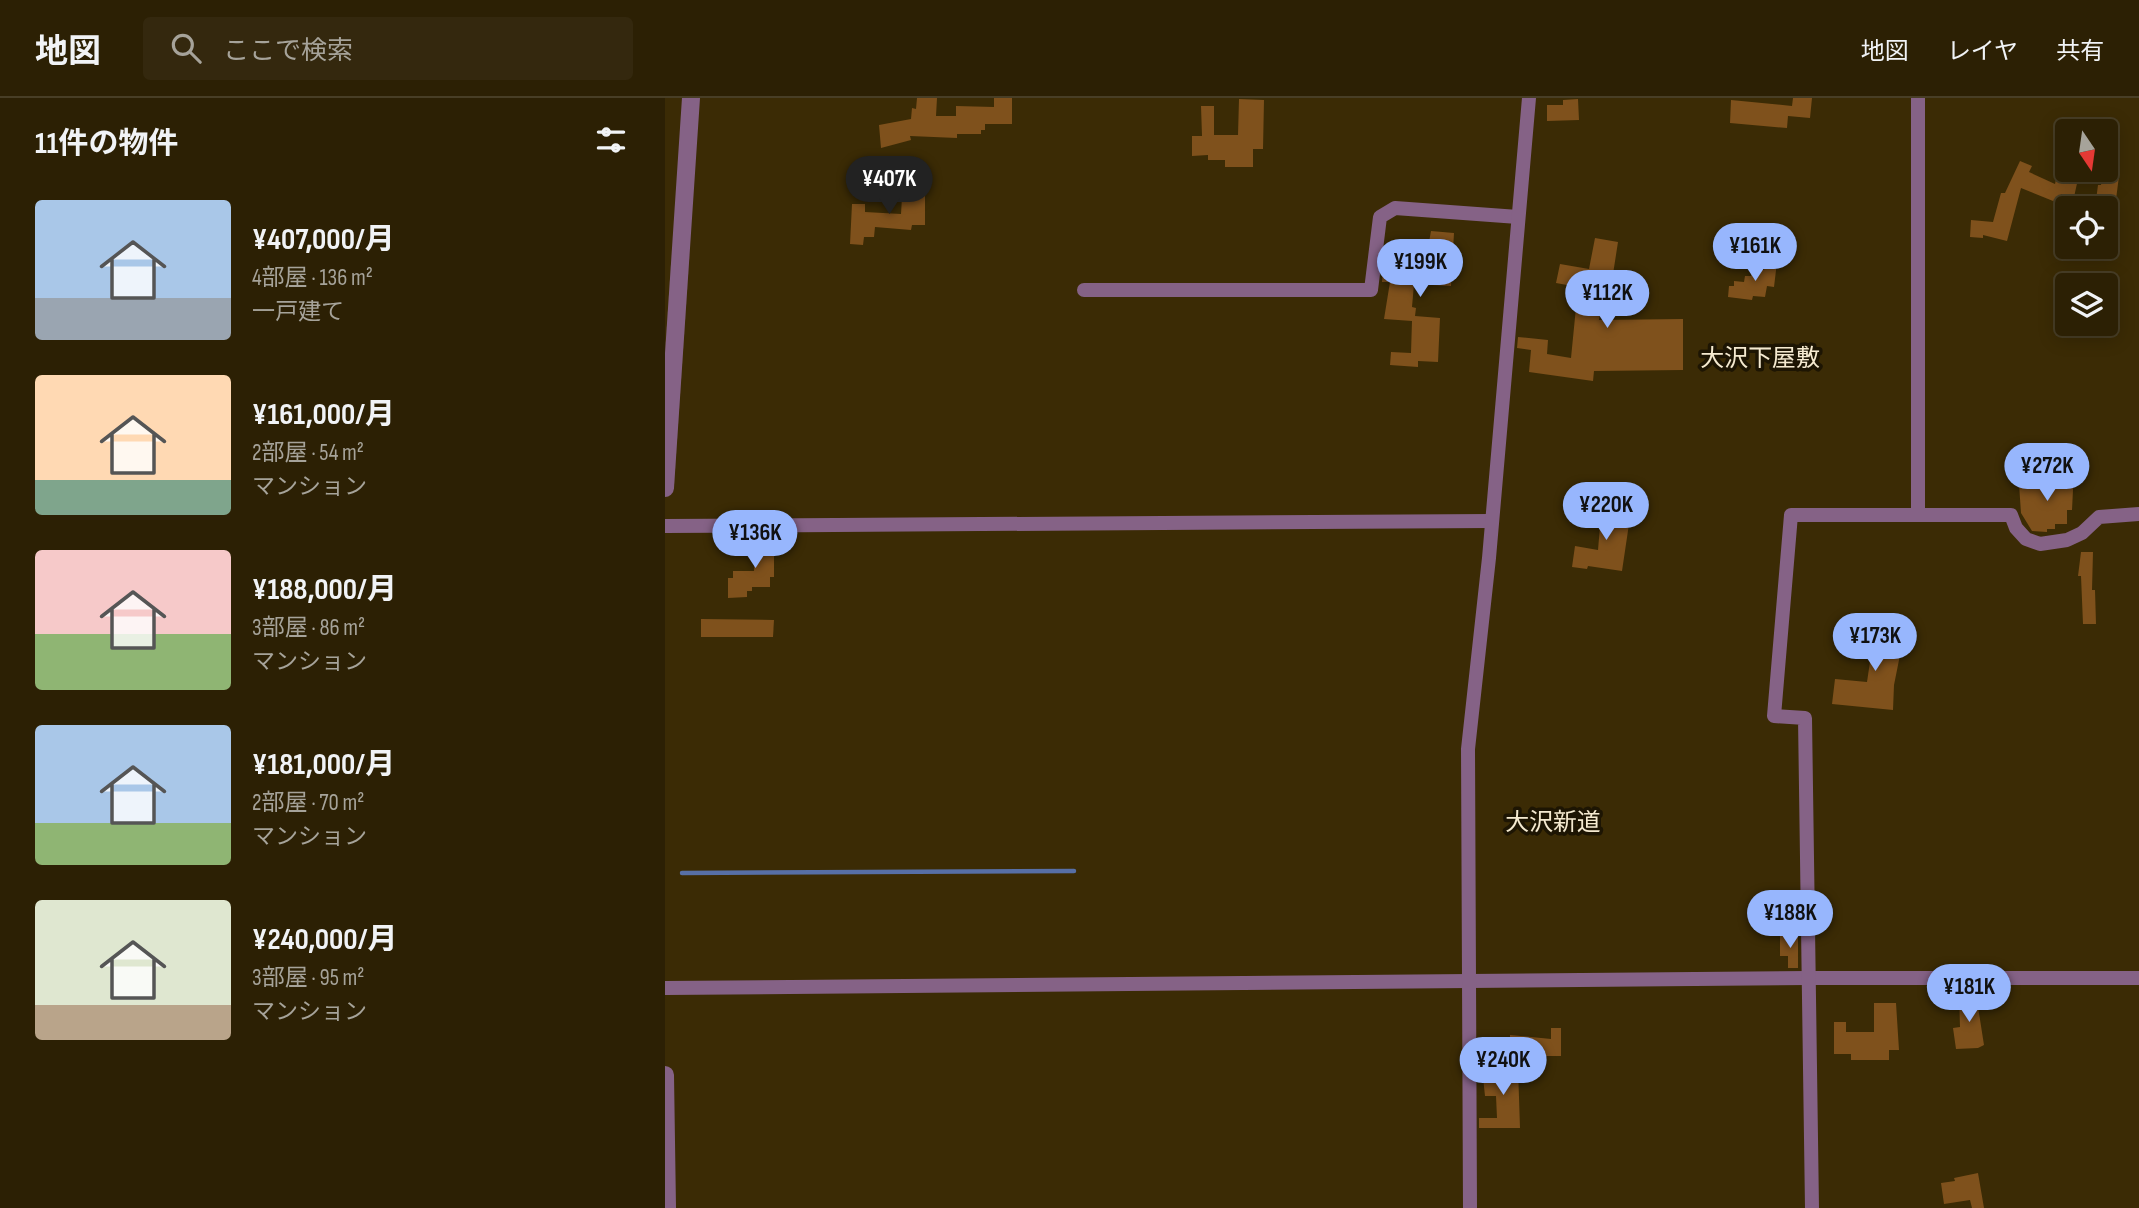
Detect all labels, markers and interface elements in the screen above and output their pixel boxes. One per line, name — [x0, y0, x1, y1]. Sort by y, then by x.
search box — [143, 17, 633, 80]
icon: search — [167, 29, 205, 67]
text: 地図 — [35, 32, 101, 72]
text: ここで検索 — [223, 36, 353, 67]
text: 地図 — [1861, 37, 1909, 66]
text: レイヤ — [1947, 37, 2018, 66]
text: 共有 — [2056, 37, 2104, 66]
north arrow — [2055, 119, 2117, 182]
map controls — [2055, 119, 2118, 336]
icon: filters — [592, 121, 630, 159]
text: 11件の物件 — [35, 126, 179, 162]
pin: ¥407K — [840, 156, 938, 216]
text: ¥407K — [862, 165, 916, 193]
button: locate — [2055, 196, 2118, 259]
text: ¥407,000/月 — [252, 222, 395, 258]
pin: ¥161K — [1706, 223, 1804, 283]
icon: home — [91, 228, 175, 312]
text: ¥161K — [1729, 232, 1781, 260]
pin: ¥199K — [1371, 240, 1469, 299]
text: ¥199K — [1393, 248, 1447, 276]
text: 4部屋 · 136 m² — [252, 264, 373, 292]
pin: ¥112K — [1558, 271, 1656, 330]
button: layers — [2055, 273, 2118, 336]
text: ¥112K — [1581, 279, 1633, 307]
text: 一戸建て — [252, 298, 344, 326]
district label: 大沢下屋敷 — [1700, 344, 1820, 373]
text: ¥161,000/月 — [252, 397, 395, 433]
icon: home — [91, 403, 175, 487]
text: 2部屋 · 54 m² — [252, 439, 364, 467]
pin: ¥272K — [1998, 444, 2096, 503]
text: ¥272K — [2020, 452, 2074, 480]
text: マンション — [252, 473, 367, 501]
pin: ¥220K — [1557, 482, 1655, 542]
text: ¥220K — [1579, 491, 1633, 519]
pin: ¥136K — [706, 510, 804, 570]
text: ¥136K — [728, 519, 782, 547]
text: ¥188,000/月 — [252, 572, 397, 608]
icon: home — [91, 578, 175, 662]
text: 3部屋 · 86 m² — [252, 614, 365, 642]
pin: ¥173K — [1826, 614, 1924, 673]
text: ¥173K — [1849, 622, 1901, 650]
text: マンション — [252, 648, 367, 676]
text: ¥181,000/月 — [252, 747, 395, 783]
icon: home — [91, 753, 175, 837]
text: 2部屋 · 70 m² — [252, 789, 364, 817]
district label: 大沢新道 — [1505, 808, 1601, 837]
text: マンション — [252, 823, 367, 851]
pin: ¥188K — [1741, 890, 1839, 950]
text: ¥188K — [1763, 899, 1817, 927]
text: ¥240,000/月 — [252, 922, 398, 958]
icon: home — [91, 928, 175, 1012]
text: 3部屋 · 95 m² — [252, 964, 365, 992]
pin: ¥181K — [1920, 964, 2018, 1024]
text: ¥181K — [1943, 973, 1995, 1001]
text: マンション — [252, 998, 367, 1026]
pin: ¥240K — [1454, 1038, 1552, 1097]
text: ¥240K — [1476, 1046, 1530, 1074]

